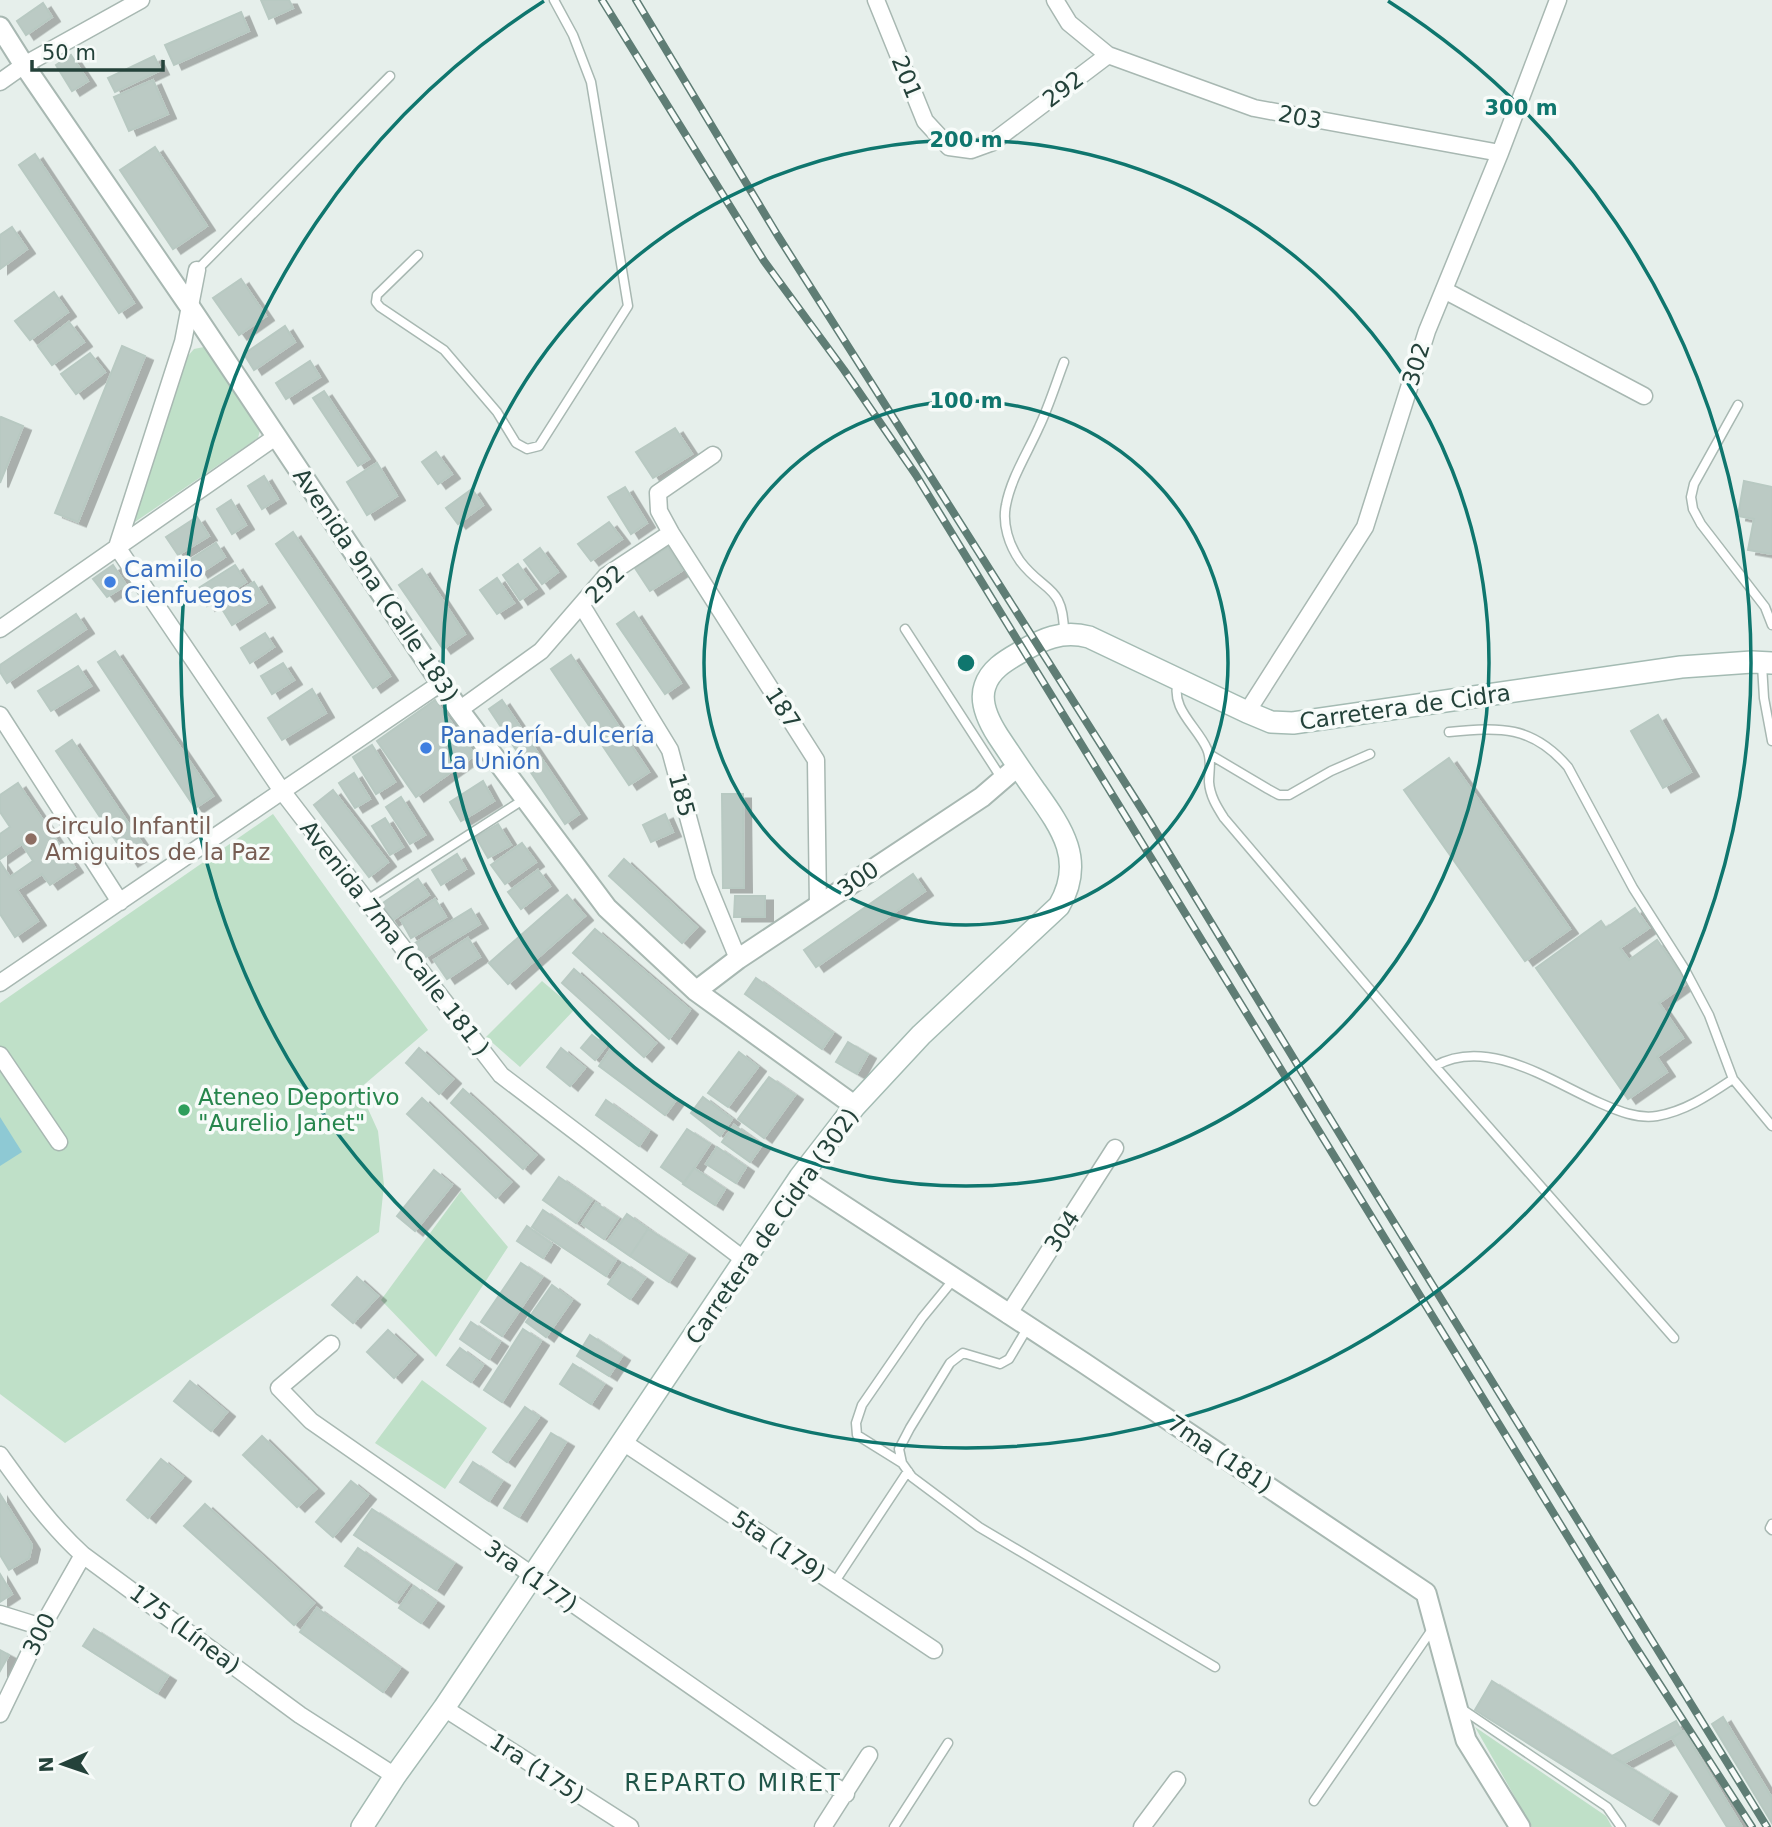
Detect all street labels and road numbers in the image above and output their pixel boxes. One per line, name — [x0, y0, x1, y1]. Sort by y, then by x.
street label: 201 — [887, 52, 927, 102]
street label: 292 — [1038, 65, 1088, 113]
street label: 203 — [1276, 100, 1324, 134]
street label: 302 — [1397, 339, 1435, 389]
street label: Avenida 9na (Calle 183) — [288, 463, 464, 707]
street label: 292 — [580, 559, 630, 609]
street label: Carretera de Cidra — [1298, 679, 1512, 735]
street label: 187 — [760, 683, 806, 733]
street label: 185 — [664, 770, 700, 820]
street label: Avenida 7ma (Calle 181 ) — [295, 815, 495, 1061]
street label: 300 — [833, 856, 883, 902]
street label: Carretera de Cidra (302) — [680, 1103, 864, 1349]
street label: 304 — [1039, 1206, 1085, 1256]
street label: 7ma (181) — [1163, 1410, 1277, 1498]
street label: 5ta (179) — [727, 1505, 831, 1587]
street label: 3ra (177) — [480, 1535, 582, 1617]
street label: 175 (Línea) — [125, 1579, 245, 1679]
street label: 300 — [17, 1609, 61, 1659]
street label: 1ra (175) — [485, 1728, 589, 1808]

